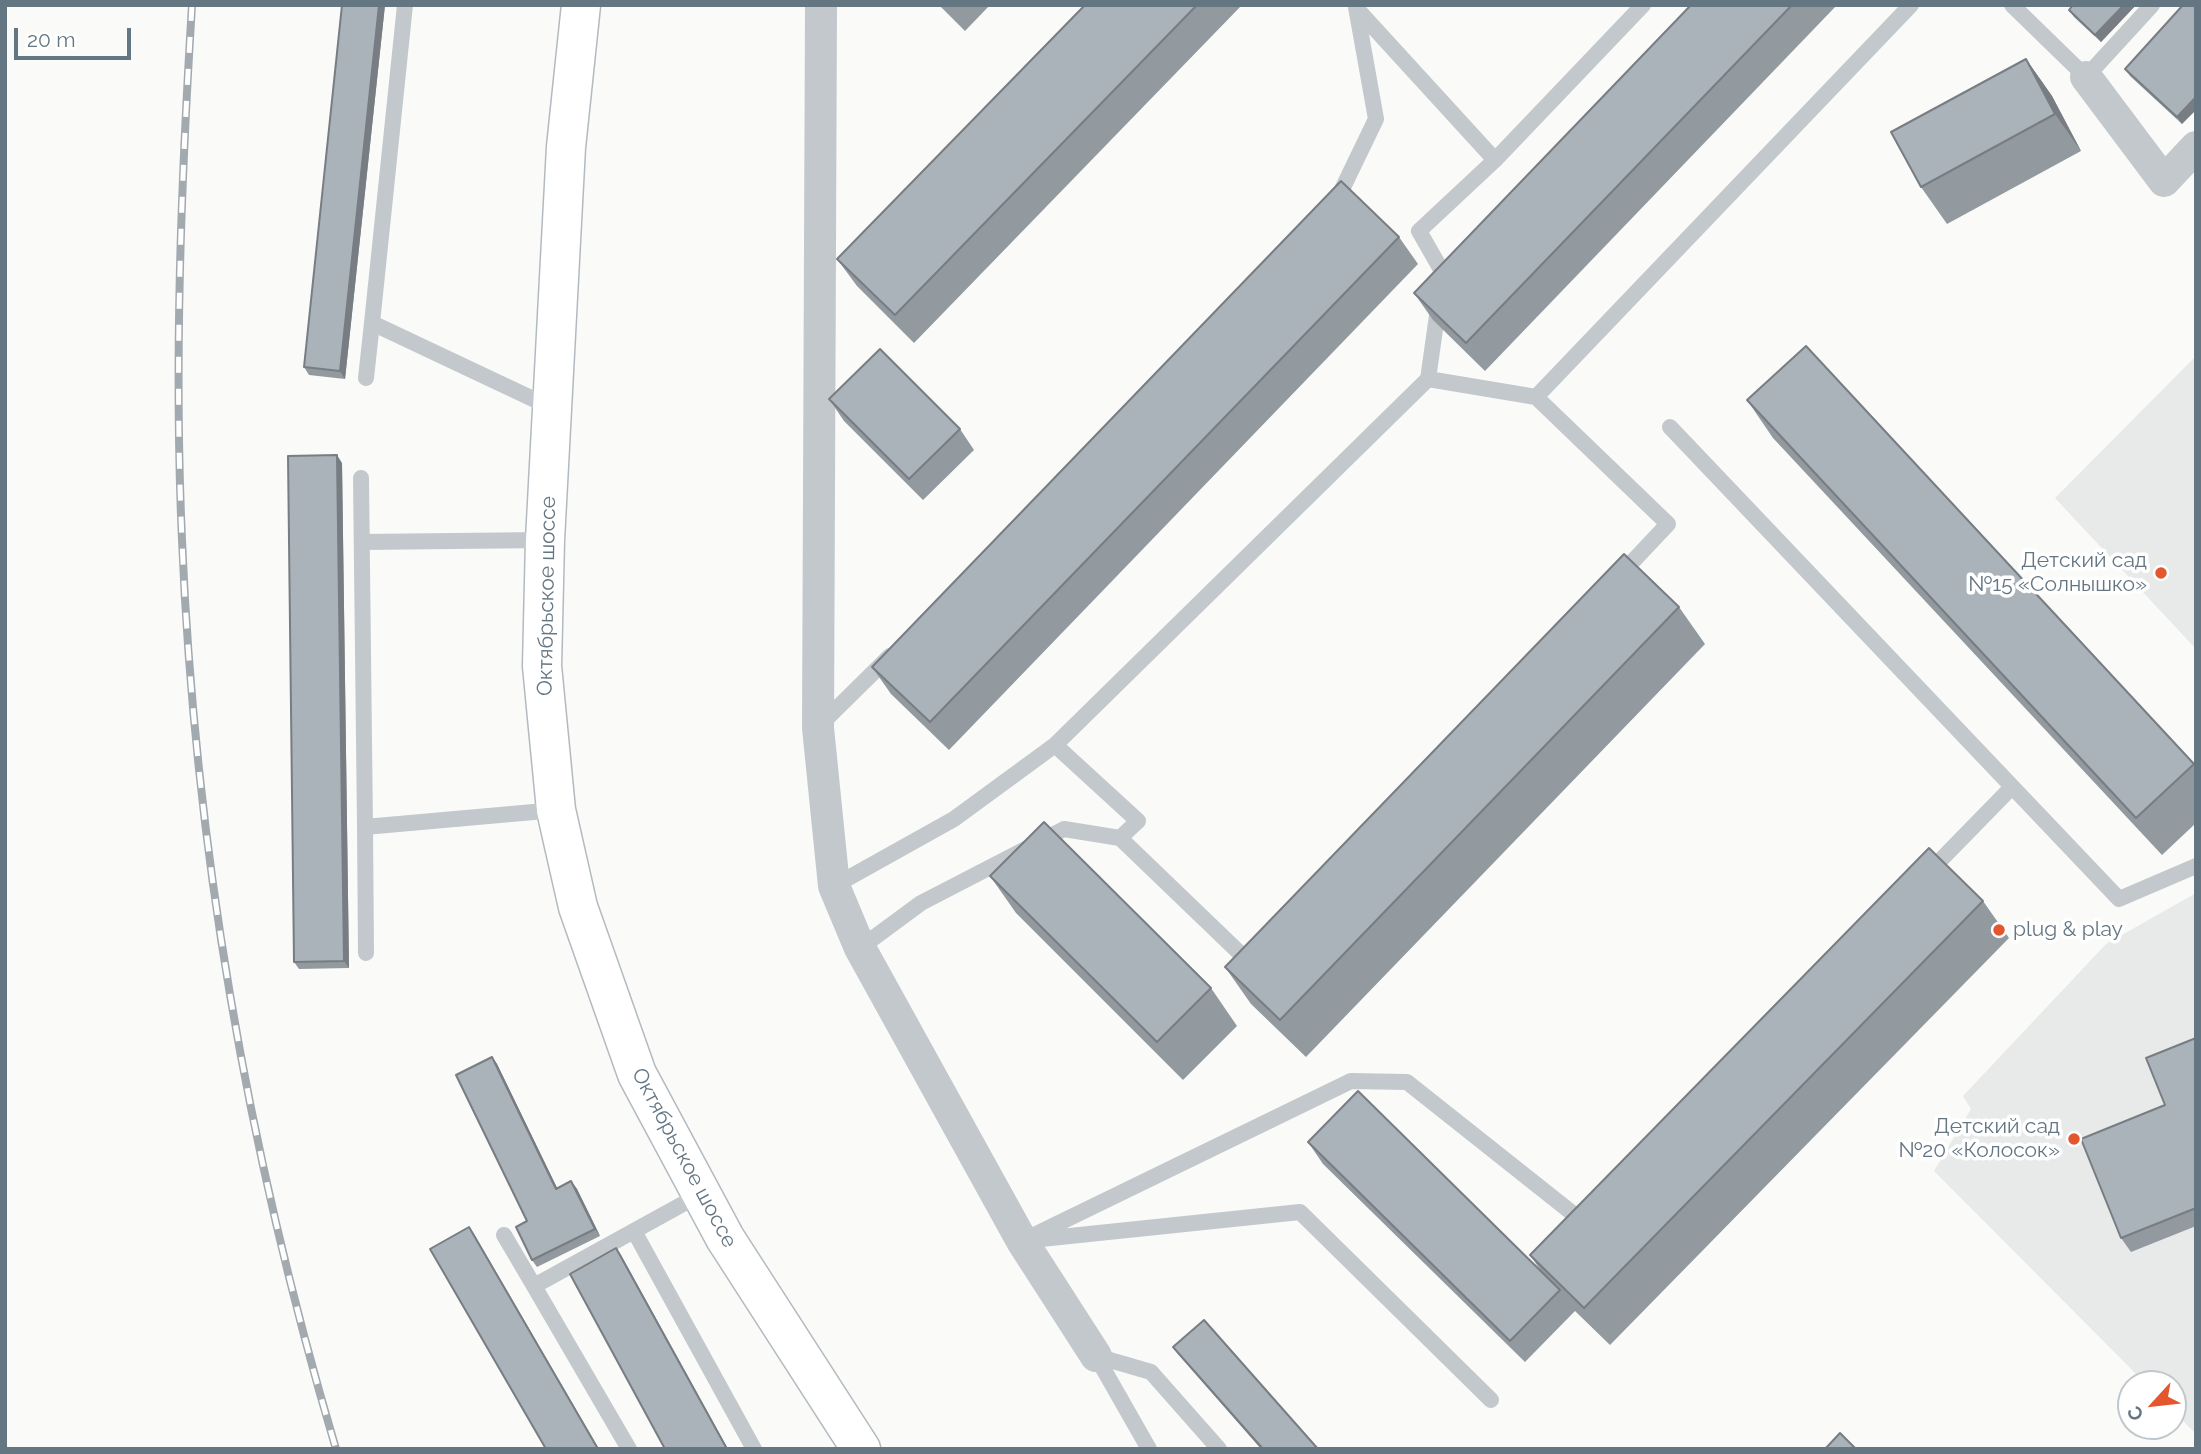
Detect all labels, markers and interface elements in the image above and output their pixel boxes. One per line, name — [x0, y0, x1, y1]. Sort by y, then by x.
scale bar — [18, 14, 135, 58]
text: 20 m — [27, 27, 75, 52]
street label: Октябрьское шоссе — [533, 496, 561, 696]
place label: Детский сад №15 «Солнышко» — [1968, 548, 2147, 598]
marker: Детский сад №15 «Солнышко» — [2153, 565, 2169, 581]
place label: plug & play — [2013, 917, 2123, 943]
marker: plug & play — [1991, 922, 2007, 938]
street label: Октябрьское шоссе — [626, 1064, 742, 1252]
place label: Детский сад №20 «Колосок» — [1898, 1114, 2060, 1164]
marker: Детский сад №20 «Колосок» — [2066, 1131, 2082, 1147]
north arrow — [2117, 1370, 2187, 1440]
text: С — [2122, 1403, 2148, 1424]

